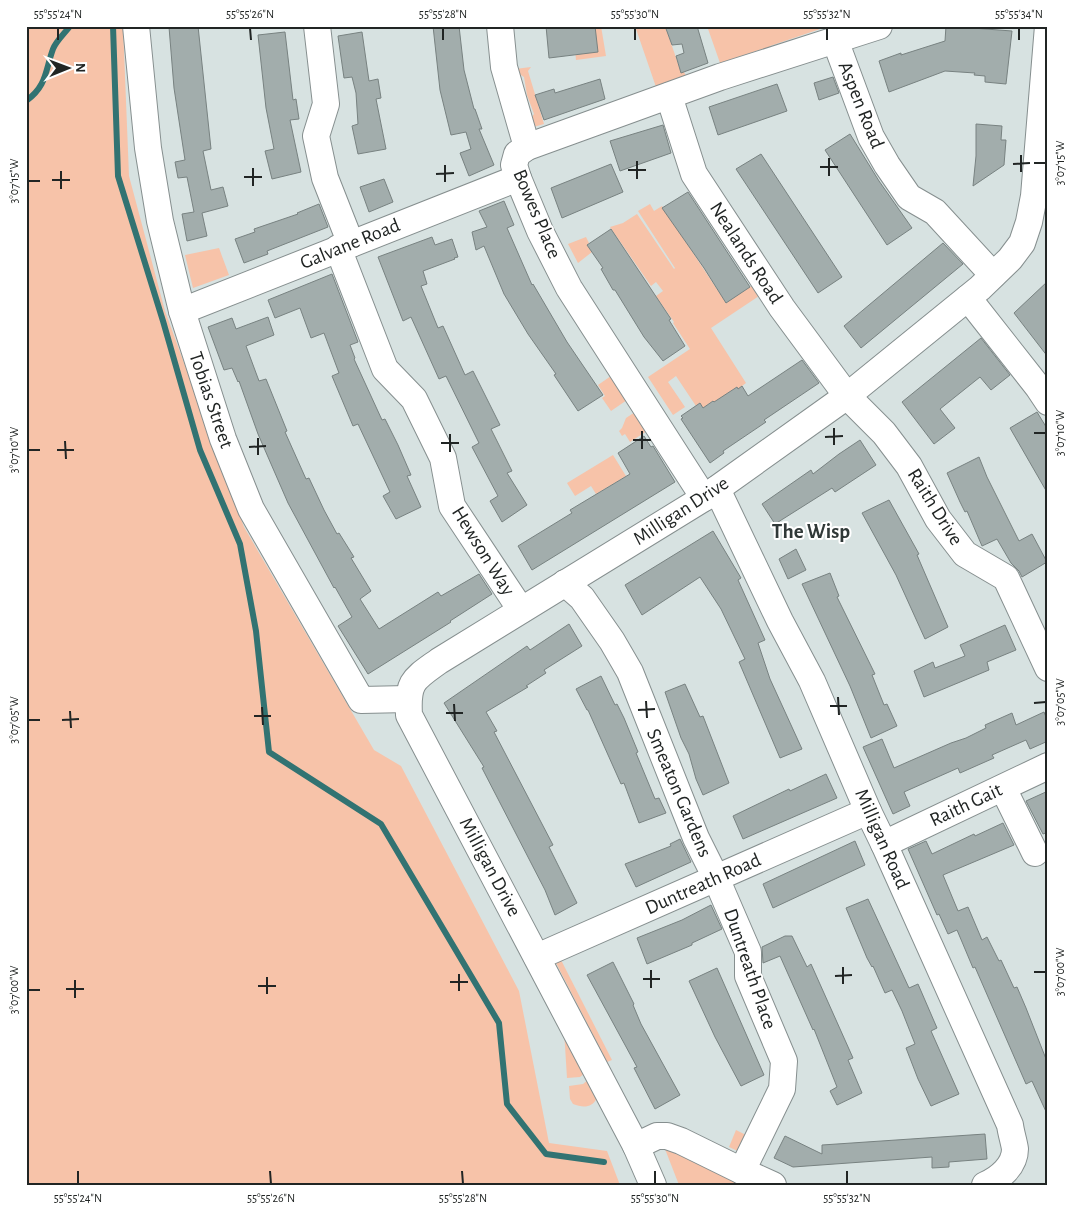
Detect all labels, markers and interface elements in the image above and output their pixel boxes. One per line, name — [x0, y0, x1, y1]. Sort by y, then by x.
text: 55°55'24"N — [34, 8, 82, 20]
text: 55°55'26"N — [226, 8, 274, 20]
text: 55°55'28"N — [419, 8, 467, 20]
text: 55°55'30"N — [611, 8, 659, 20]
text: 55°55'32"N — [803, 8, 851, 20]
text: 55°55'34"N — [995, 8, 1043, 20]
north arrow — [42, 42, 92, 92]
street label: Aspen Road — [835, 59, 887, 151]
text: N — [73, 63, 87, 73]
text: 3°07'15"W — [1054, 140, 1066, 186]
text: 3°07'15"W — [8, 158, 20, 204]
street label: Bowes Place — [509, 167, 565, 261]
street label: Nealands Road — [706, 199, 786, 307]
street label: Galvane Road — [297, 215, 403, 273]
street label: Tobias Street — [185, 349, 237, 451]
text: 3°07'10"W — [1054, 409, 1066, 456]
text: 3°07'10"W — [8, 426, 20, 473]
street label: Raith Drive — [904, 465, 966, 549]
street label: Milligan Drive — [630, 473, 732, 549]
street label: Hewson Way — [448, 503, 518, 599]
district label: The Wisp — [772, 521, 850, 542]
text: 3°07'05"W — [1054, 678, 1066, 726]
text: 3°07'05"W — [8, 696, 20, 744]
street label: Smeaton Gardens — [643, 726, 715, 860]
street label: Raith Gait — [927, 779, 1006, 830]
street label: Milligan Road — [851, 786, 913, 892]
street label: Milligan Drive — [456, 814, 524, 920]
street label: Duntreath Road — [642, 850, 764, 918]
street label: Duntreath Place — [720, 906, 780, 1032]
text: 3°07'00"W — [1054, 947, 1066, 996]
text: 3°07'00"W — [8, 965, 20, 1014]
text: 55°55'24"N — [54, 1192, 102, 1204]
text: 55°55'26"N — [247, 1192, 295, 1204]
text: 55°55'28"N — [439, 1192, 487, 1204]
text: 55°55'30"N — [631, 1192, 679, 1204]
text: 55°55'32"N — [823, 1192, 871, 1204]

